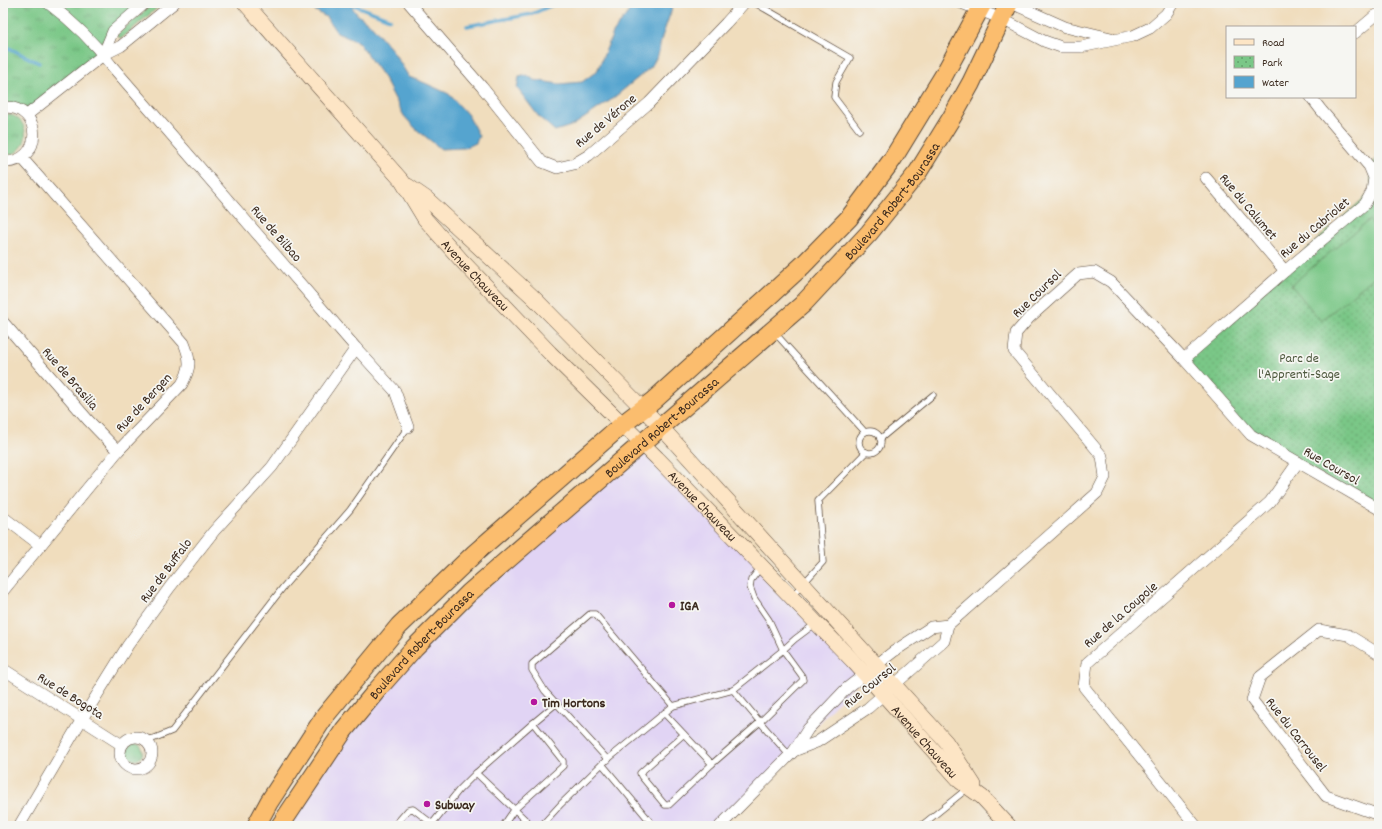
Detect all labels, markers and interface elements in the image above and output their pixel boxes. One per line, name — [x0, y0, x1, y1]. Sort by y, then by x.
legend — [1226, 26, 1356, 98]
text: Road — [1262, 35, 1284, 52]
text: Park — [1262, 55, 1283, 72]
text: Water — [1262, 75, 1289, 92]
street label: Rue de Vérone — [571, 90, 641, 153]
street label: Boulevard Robert-Bourassa — [840, 139, 946, 266]
street label: Rue du Calumet — [1214, 170, 1281, 245]
street label: Rue du Cabriolet — [1276, 193, 1355, 264]
street label: Rue de Bilbao — [245, 202, 306, 267]
street label: Avenue Chauveau — [435, 236, 513, 317]
street label: Rue Coursol — [1008, 265, 1067, 323]
street label: Rue de Brasilia — [37, 344, 103, 415]
park label: Parc de l'Apprenti-Sage — [1258, 349, 1340, 385]
street label: Rue de Bergen — [112, 369, 177, 438]
street label: Boulevard Robert-Bourassa — [601, 373, 724, 483]
street label: Rue Coursol — [1299, 443, 1363, 491]
street label: Avenue Chauveau — [662, 467, 741, 547]
street label: Rue de Buffalo — [136, 535, 198, 608]
street label: Rue de la Coupole — [1080, 578, 1163, 653]
street label: Boulevard Robert-Bourassa — [365, 585, 480, 705]
place label: IGA — [680, 597, 699, 617]
marker: IGA — [667, 600, 677, 610]
street label: Rue Coursol — [840, 659, 901, 714]
street label: Rue de Bogota — [33, 668, 107, 725]
place label: Tim Hortons — [542, 694, 605, 714]
street label: Rue du Carrousel — [1260, 694, 1331, 777]
marker: Tim Hortons — [529, 697, 539, 707]
street label: Avenue Chauveau — [885, 701, 962, 784]
place label: Subway — [435, 796, 476, 816]
marker: Subway — [422, 799, 432, 809]

